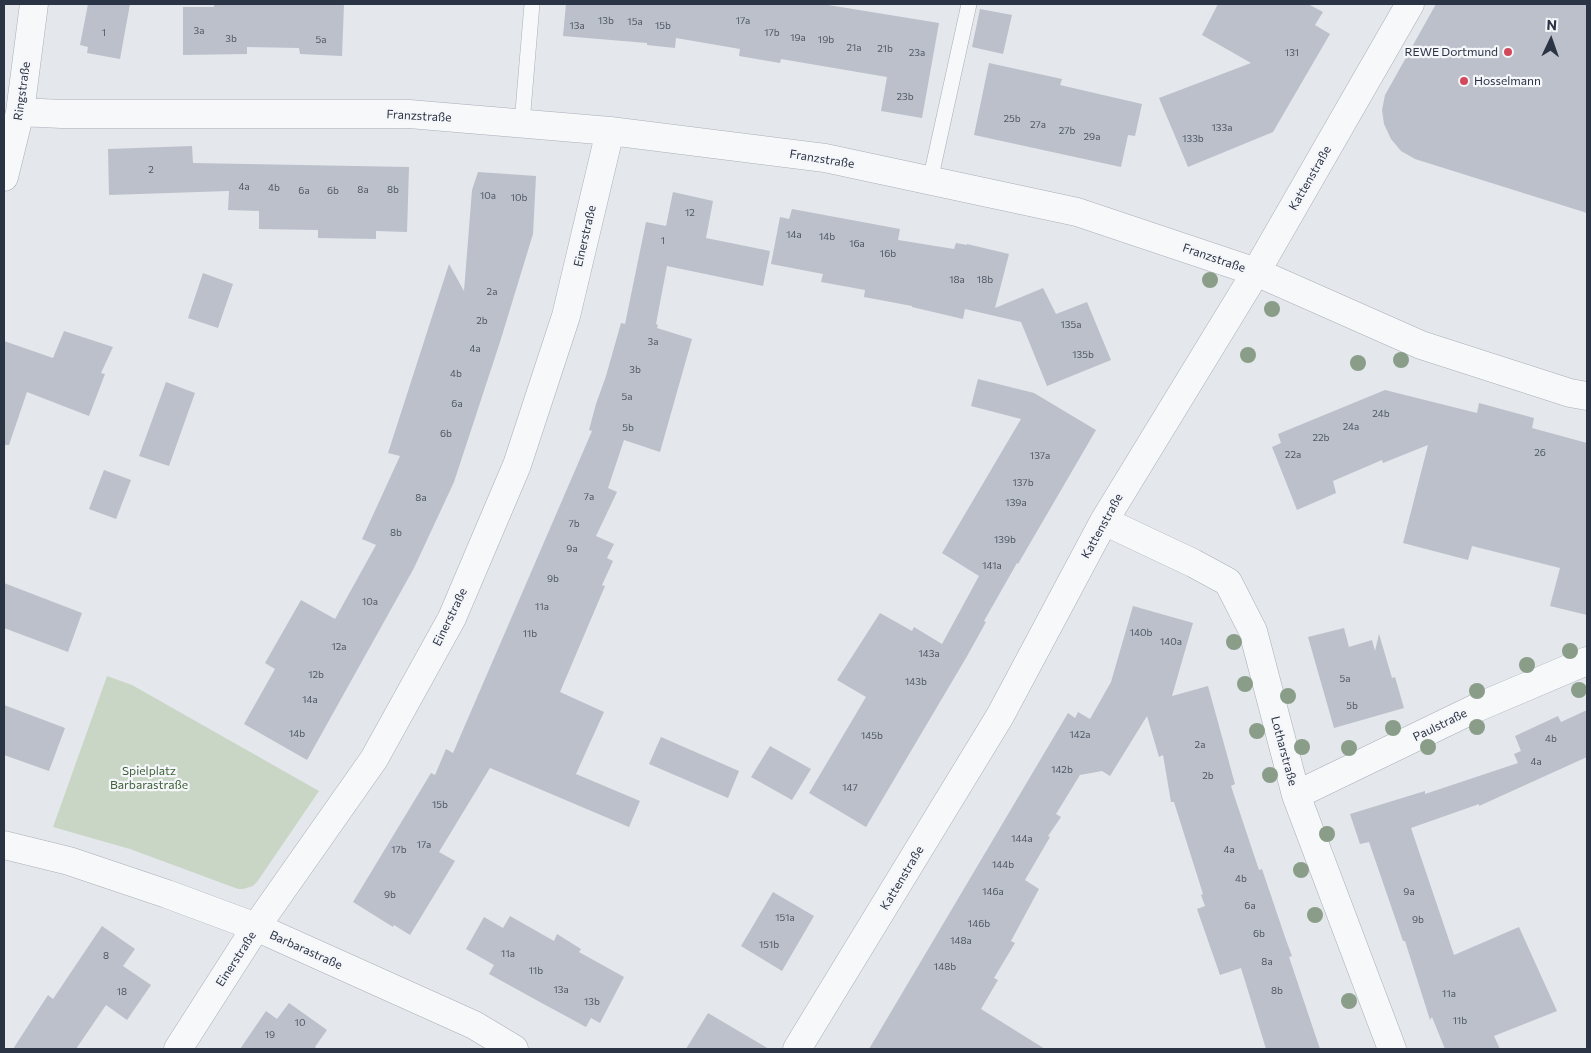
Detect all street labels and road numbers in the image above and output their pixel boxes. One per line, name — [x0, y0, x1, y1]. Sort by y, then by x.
street label: Ringstraße — [11, 61, 33, 121]
street label: Franzstraße — [386, 107, 452, 125]
street label: Kattenstraße — [1286, 143, 1334, 213]
street label: Franzstraße — [789, 147, 855, 171]
street label: Einerstraße — [571, 204, 599, 268]
street label: Franzstraße — [1181, 241, 1247, 275]
street label: Kattenstraße — [1078, 491, 1126, 561]
street label: Einerstraße — [430, 586, 470, 648]
street label: Paulstraße — [1411, 706, 1469, 744]
street label: Lotharstraße — [1268, 715, 1300, 787]
street label: Kattenstraße — [877, 843, 927, 913]
street label: Barbarastraße — [267, 928, 345, 972]
street label: Einerstraße — [213, 929, 259, 989]

